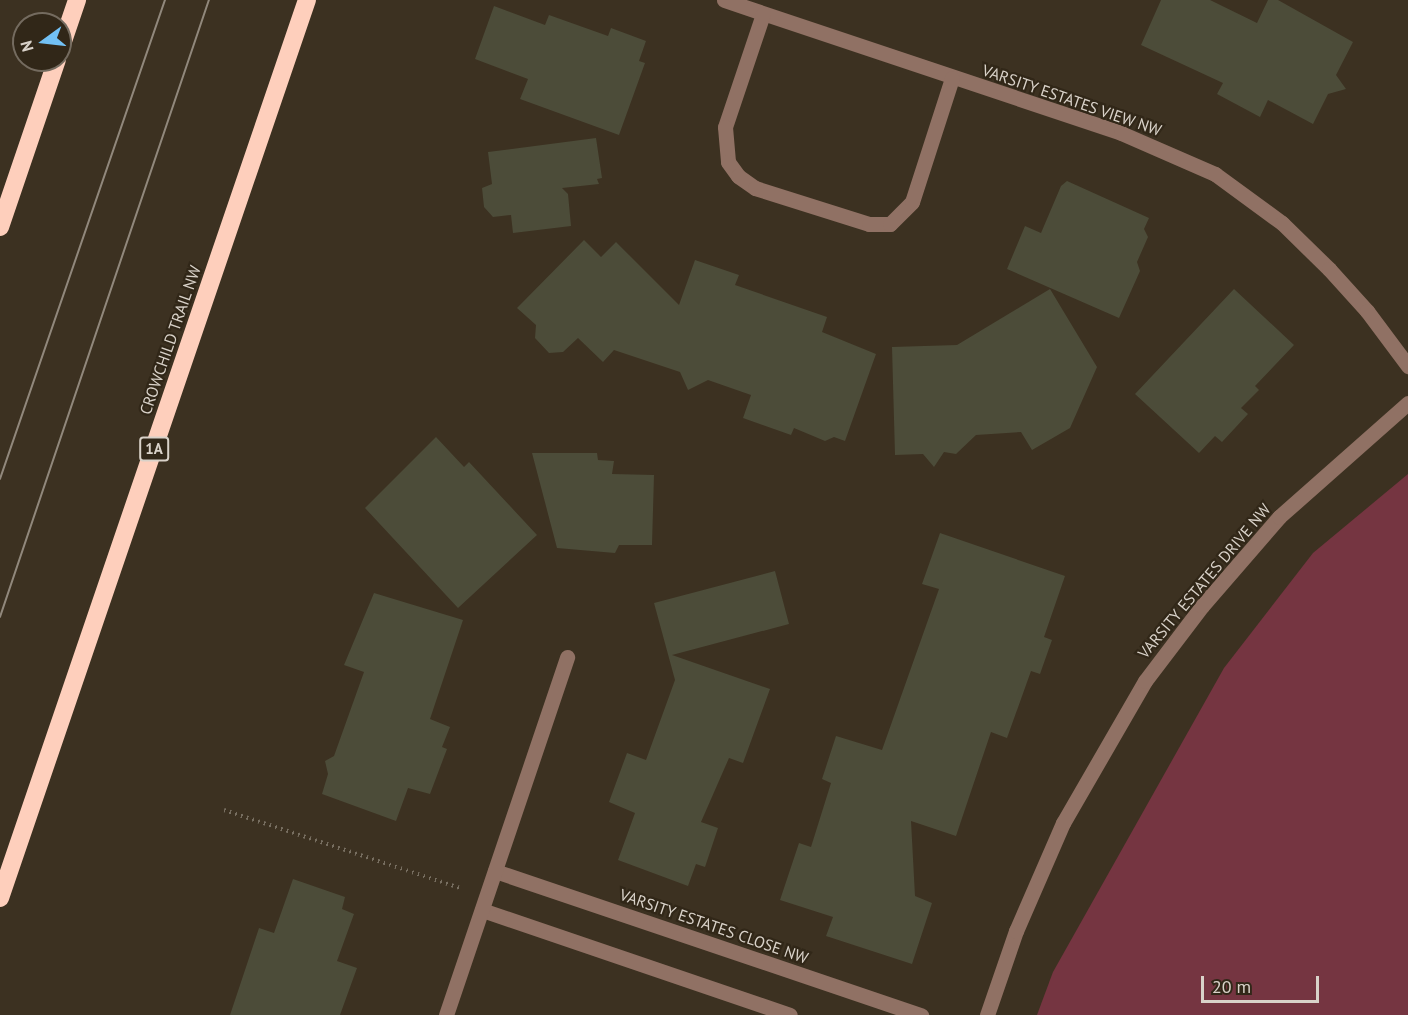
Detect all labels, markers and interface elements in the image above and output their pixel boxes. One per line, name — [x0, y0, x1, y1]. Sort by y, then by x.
north arrow — [12, 12, 72, 72]
text: N — [16, 38, 38, 54]
street label: VARSITY ESTATES VIEW NW — [979, 60, 1165, 140]
street label: CROWCHILD TRAIL NW — [135, 262, 205, 418]
road number: 1A — [139, 437, 169, 461]
street label: VARSITY ESTATES DRIVE NW — [1134, 500, 1274, 662]
street label: VARSITY ESTATES CLOSE NW — [617, 885, 811, 967]
scale bar — [1204, 964, 1322, 1002]
text: 20 m — [1212, 975, 1251, 998]

